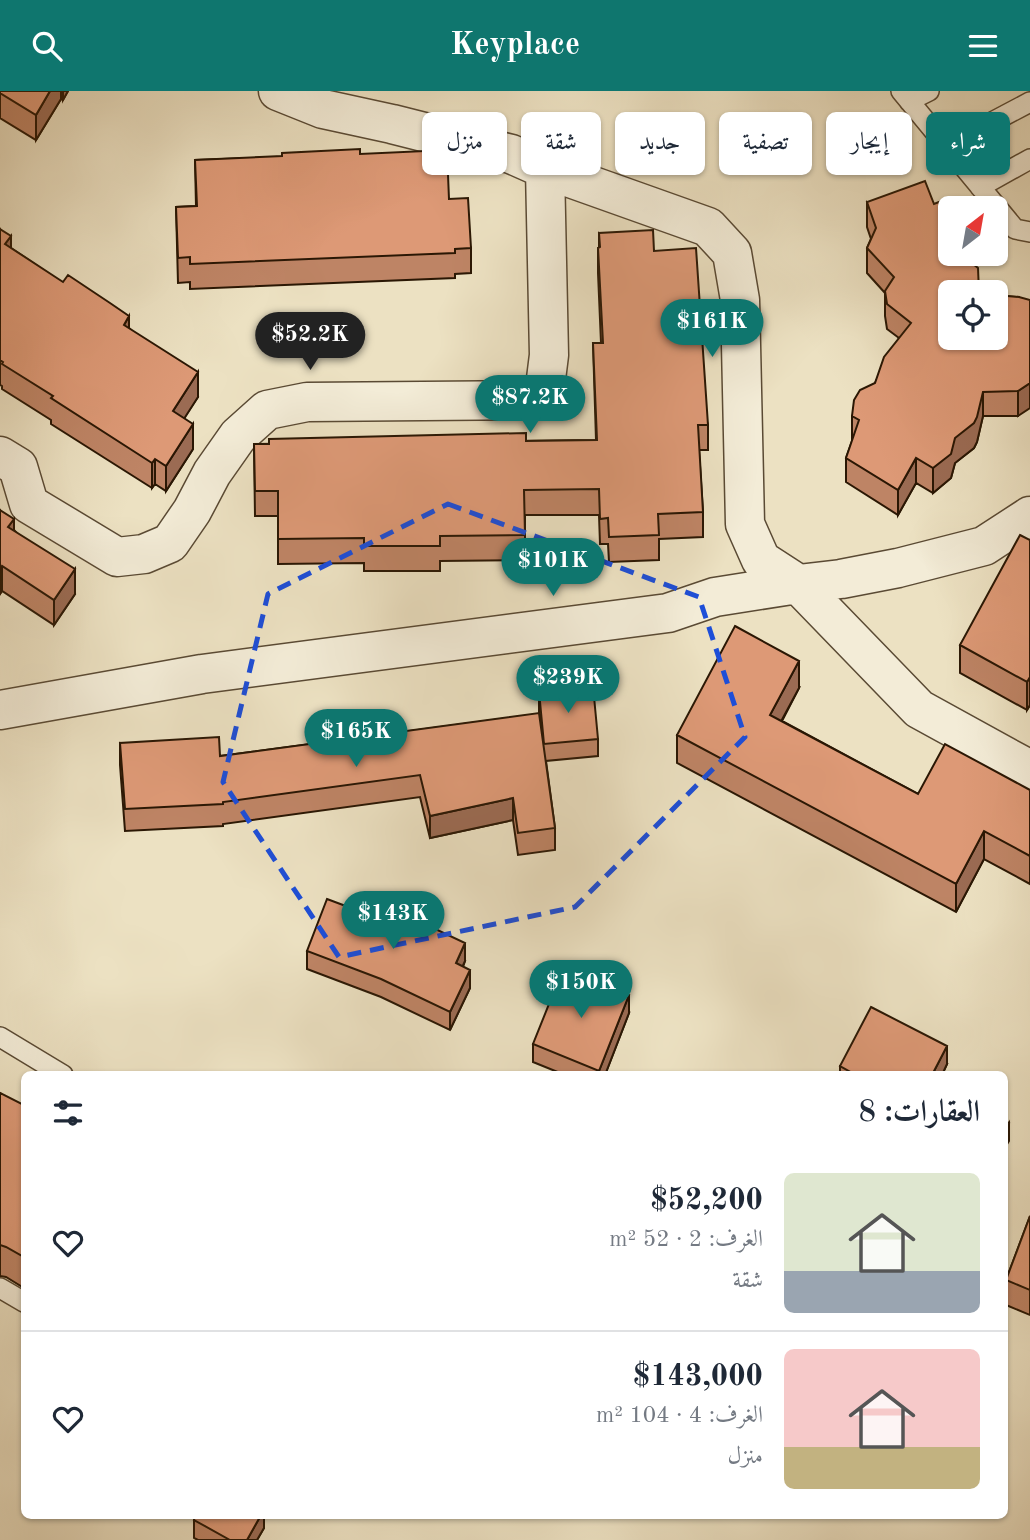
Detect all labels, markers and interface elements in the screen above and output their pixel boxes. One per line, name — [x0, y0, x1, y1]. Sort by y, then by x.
icon: search — [28, 27, 66, 65]
icon: menu — [964, 27, 1002, 65]
text: Keyplace — [450, 30, 580, 62]
chip: منزل — [422, 112, 507, 175]
chip: شقة — [521, 112, 601, 175]
chip: جديد — [615, 112, 705, 175]
chip: تصفية — [719, 112, 812, 175]
chip: إيجار — [826, 112, 912, 175]
chip: شراء — [926, 112, 1010, 175]
north arrow — [938, 196, 1008, 266]
map controls — [938, 196, 1008, 350]
button: locate — [938, 280, 1008, 350]
pin: $161K — [663, 299, 761, 359]
text: $161K — [676, 310, 748, 333]
pin: $52.2K — [253, 313, 367, 372]
text: $52.2K — [271, 323, 349, 346]
pin: $87.2K — [473, 375, 587, 435]
text: $87.2K — [491, 386, 569, 409]
pin: $101K — [504, 539, 602, 598]
text: $101K — [517, 549, 589, 572]
pin: $239K — [519, 655, 617, 715]
text: $239K — [532, 666, 604, 689]
pin: $165K — [307, 709, 405, 769]
text: $165K — [320, 720, 392, 743]
pin: $143K — [344, 891, 442, 951]
text: $143K — [357, 902, 429, 925]
pin: $150K — [532, 961, 630, 1020]
text: $150K — [545, 971, 617, 994]
icon: filters — [49, 1094, 87, 1132]
text: العقارات: 8 — [859, 1098, 980, 1128]
text: $52,200 — [650, 1186, 763, 1216]
icon: home — [840, 1201, 924, 1285]
icon: heart — [49, 1224, 87, 1262]
text: الغرف: 2 · 52 m² — [609, 1228, 763, 1251]
text: شقة — [733, 1269, 763, 1292]
text: $143,000 — [633, 1362, 763, 1392]
icon: home — [840, 1377, 924, 1461]
icon: heart — [49, 1400, 87, 1438]
text: الغرف: 4 · 104 m² — [596, 1404, 763, 1427]
text: منزل — [728, 1445, 763, 1468]

